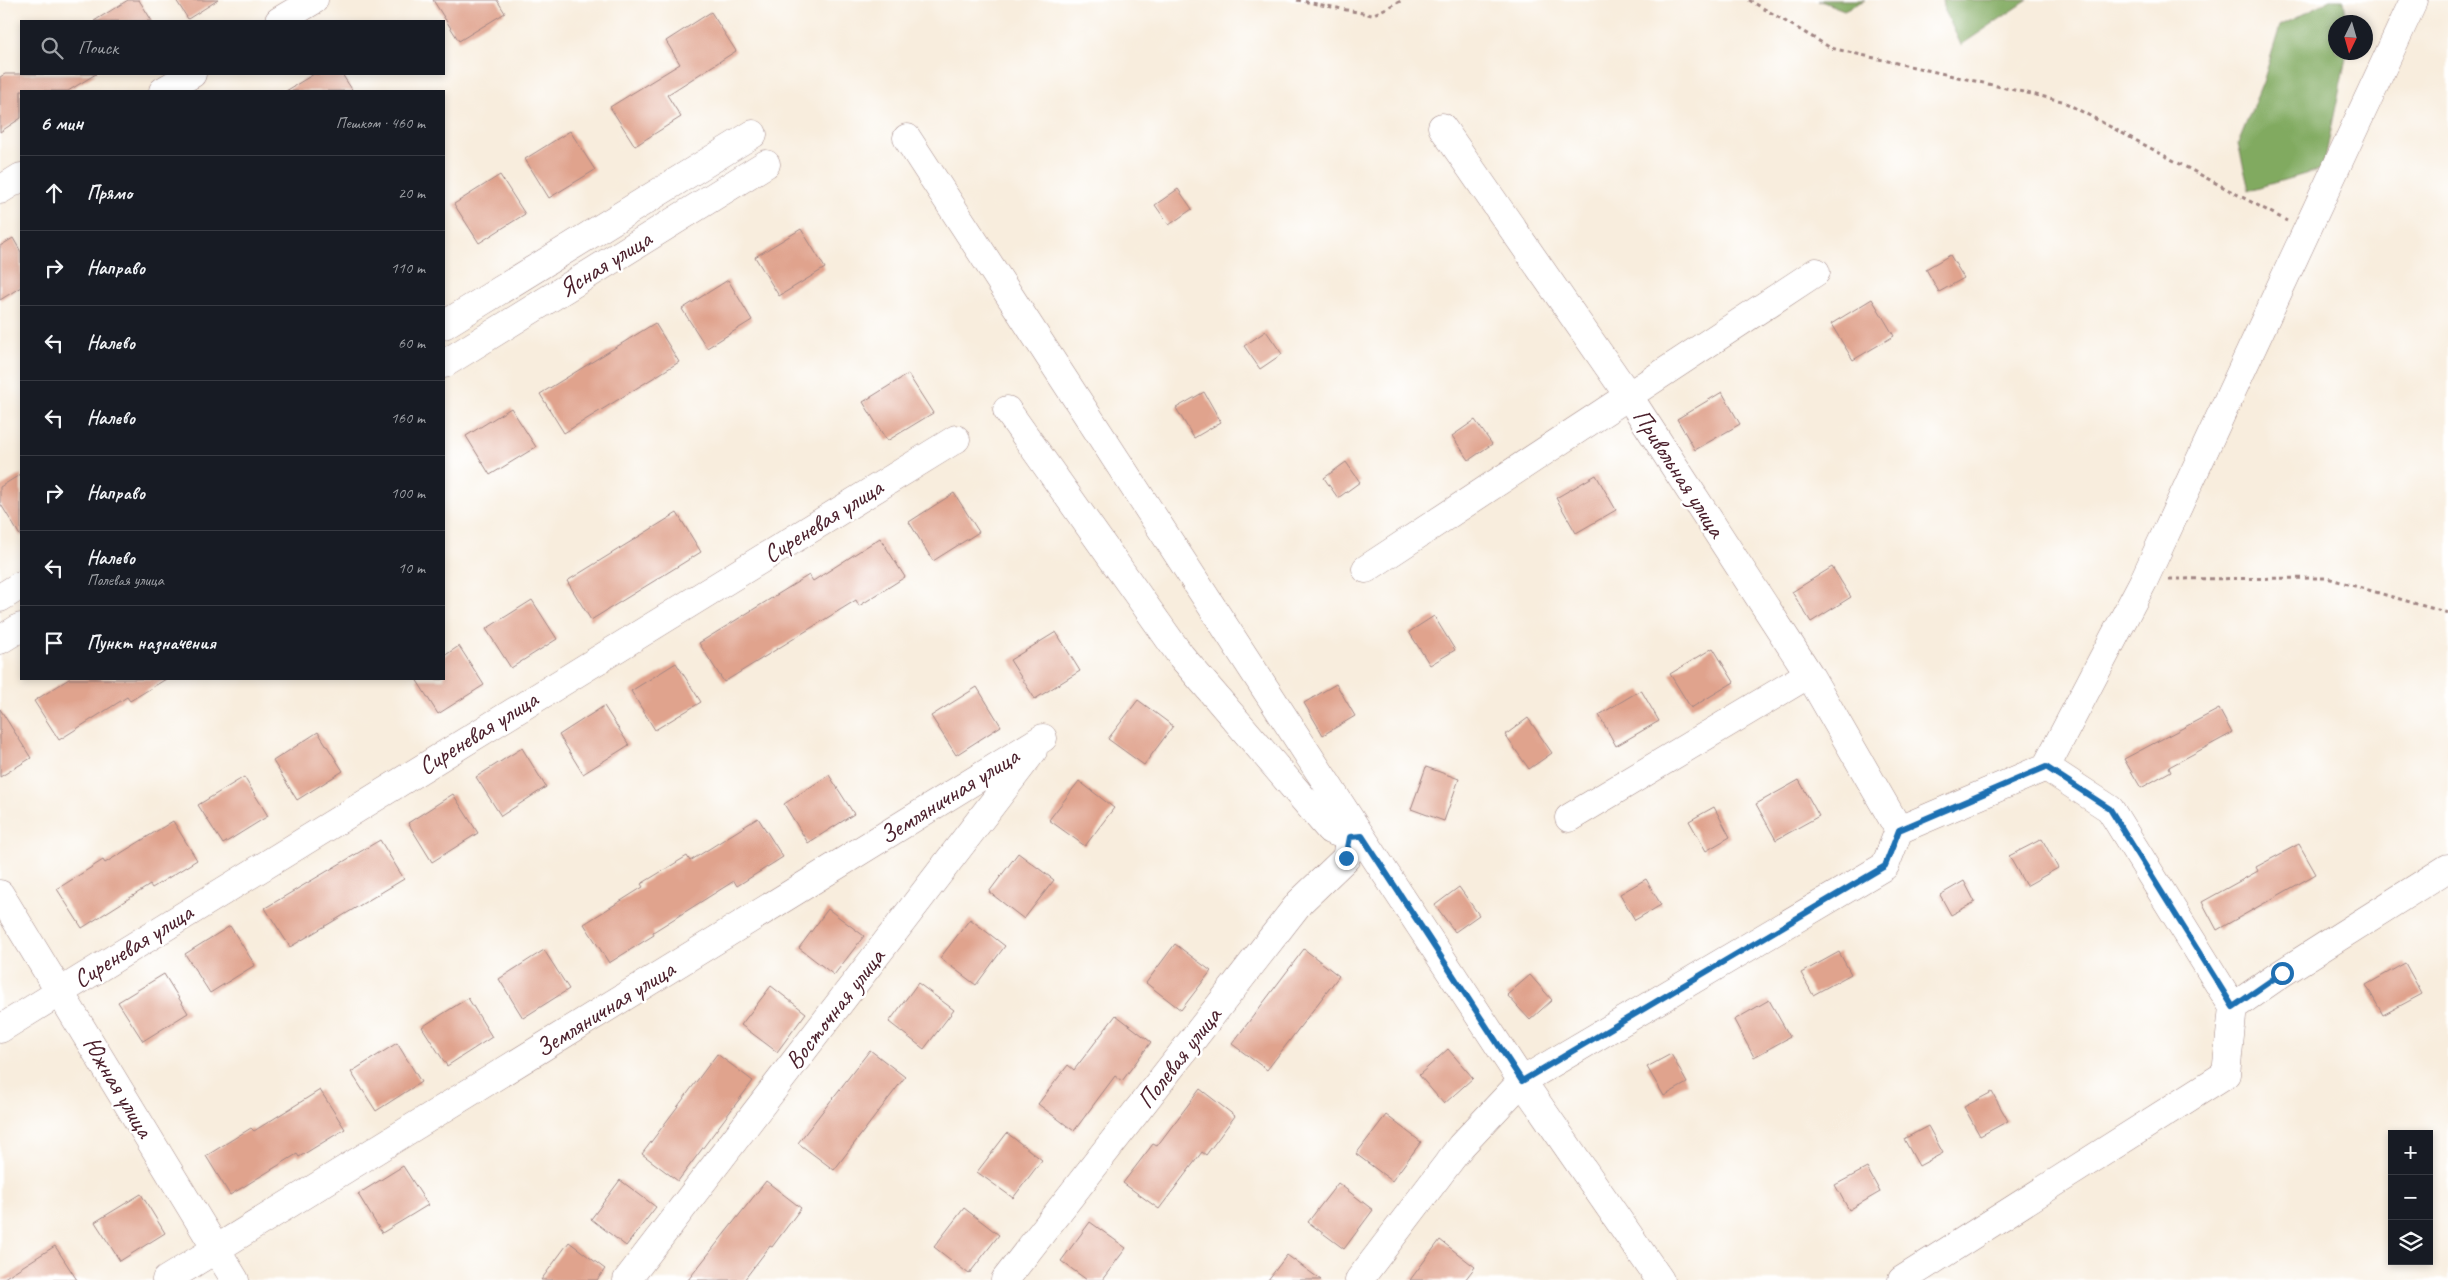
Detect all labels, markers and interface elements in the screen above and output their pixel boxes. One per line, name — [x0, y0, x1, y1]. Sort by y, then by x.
north arrow — [2328, 15, 2373, 60]
search box — [20, 20, 445, 75]
icon: search — [38, 34, 66, 62]
text: Поиск — [78, 36, 118, 60]
text: 6 мин — [40, 110, 83, 136]
text: Пешком · 460 m — [336, 113, 425, 133]
icon: ahead — [40, 179, 68, 207]
text: Прямо — [87, 181, 132, 205]
text: 20 m — [398, 183, 425, 203]
street label: Ясная улица — [553, 222, 659, 305]
icon: right — [40, 254, 68, 282]
text: Направо — [87, 256, 145, 280]
text: 110 m — [391, 258, 425, 278]
icon: left — [40, 329, 68, 357]
text: Налево — [87, 331, 135, 355]
text: 60 m — [398, 333, 425, 353]
street label: Привольная улица — [1625, 402, 1734, 545]
icon: left — [40, 404, 68, 432]
text: Налево — [87, 406, 135, 430]
text: 160 m — [391, 408, 425, 428]
street label: Сиреневая улица — [757, 471, 890, 570]
icon: right — [40, 479, 68, 507]
text: Направо — [87, 481, 145, 505]
text: 100 m — [391, 483, 425, 503]
text: Налево — [87, 546, 135, 570]
icon: left — [40, 554, 68, 582]
text: 10 m — [398, 558, 425, 578]
text: Полевая улица — [87, 570, 164, 590]
icon: arrive — [40, 629, 68, 657]
text: Пункт назначения — [87, 631, 216, 655]
street label: Сиреневая улица — [412, 683, 545, 782]
street label: Земляничная улица — [873, 739, 1026, 852]
route end — [1335, 847, 1358, 870]
street label: Сиреневая улица — [67, 896, 200, 995]
street label: Восточная улица — [778, 941, 893, 1076]
street label: Земляничная улица — [529, 952, 682, 1065]
route start — [2271, 962, 2294, 985]
street label: Полевая улица — [1130, 999, 1230, 1115]
street label: Южная улица — [75, 1031, 162, 1145]
map controls — [2388, 1130, 2433, 1265]
button: + — [2388, 1130, 2433, 1175]
button: − — [2388, 1175, 2433, 1220]
button: layers — [2388, 1220, 2433, 1265]

